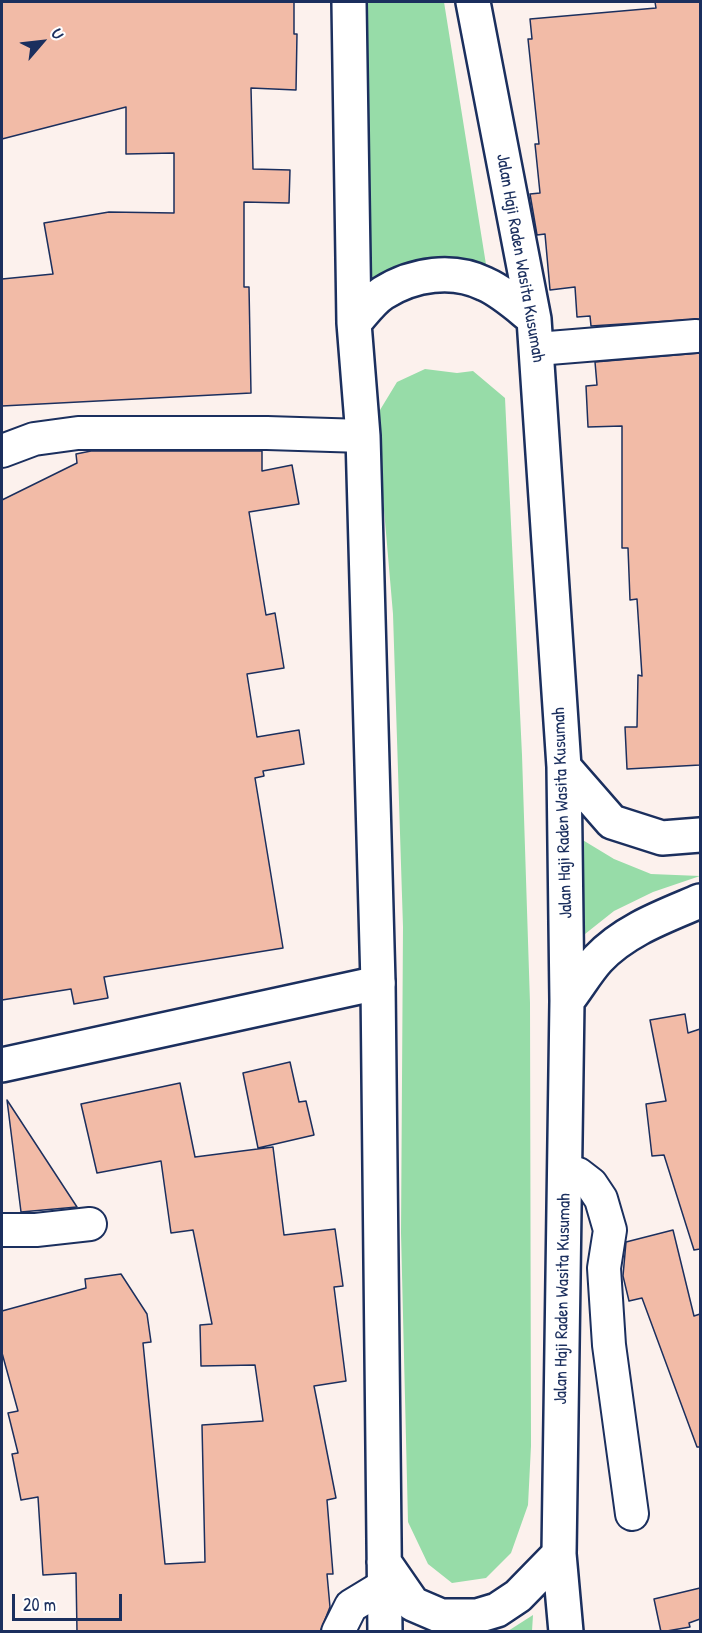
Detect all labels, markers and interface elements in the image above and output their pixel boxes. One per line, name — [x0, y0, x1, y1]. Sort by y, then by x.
north arrow — [12, 12, 72, 72]
text: U — [46, 24, 70, 43]
street label: Jalan Haji Raden Wasita Kusumah — [491, 152, 549, 364]
street label: Jalan Haji Raden Wasita Kusumah — [549, 707, 577, 919]
street label: Jalan Haji Raden Wasita Kusumah — [550, 1193, 576, 1405]
scale bar — [15, 1582, 124, 1620]
text: 20 m — [23, 1592, 56, 1617]

